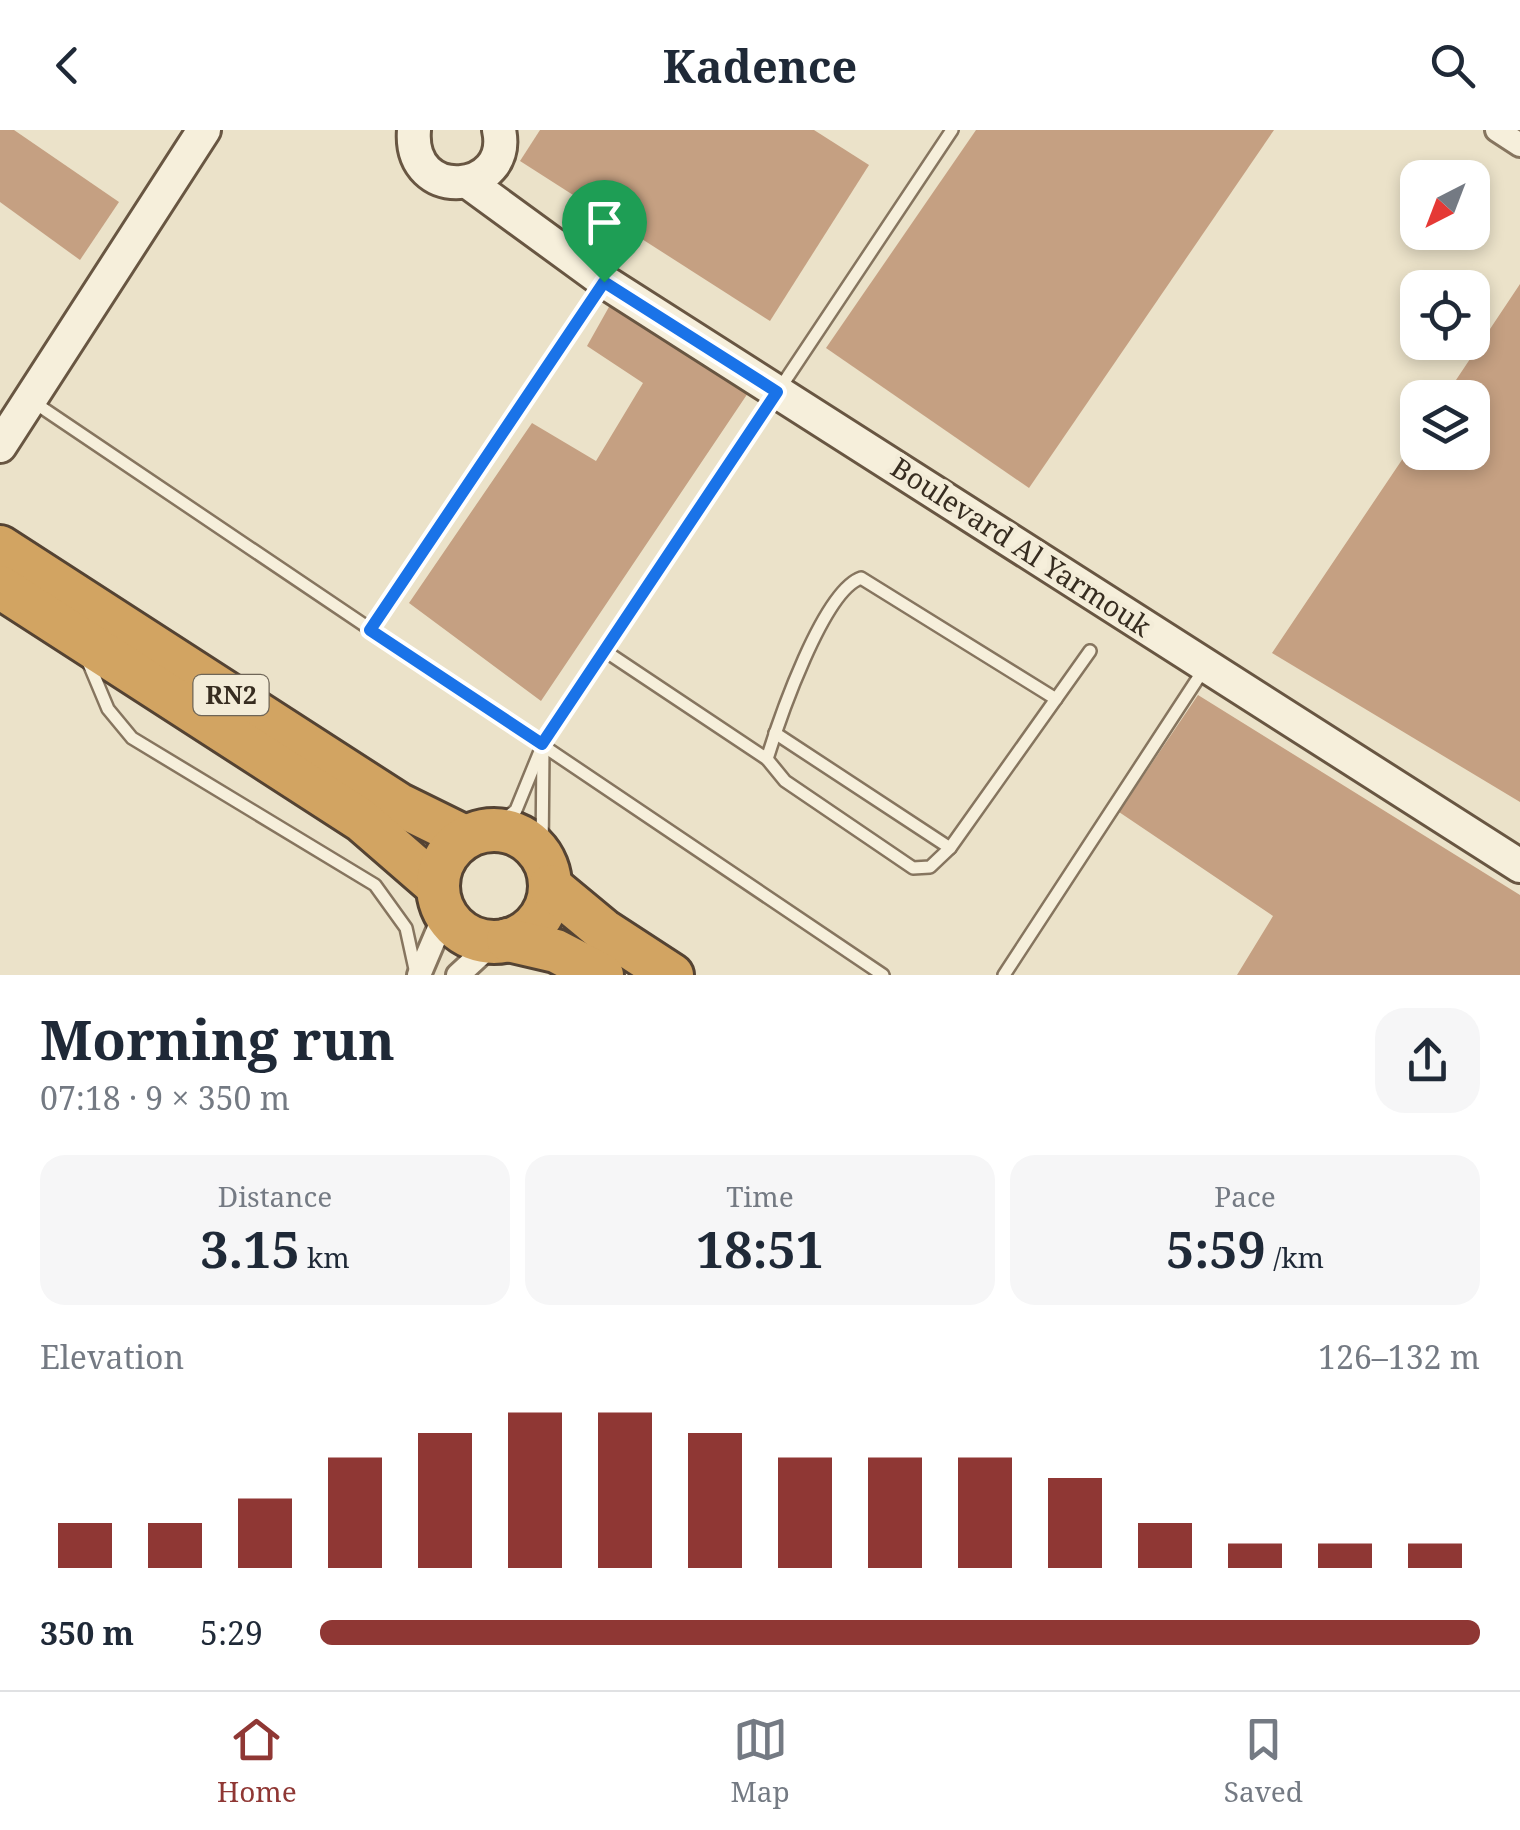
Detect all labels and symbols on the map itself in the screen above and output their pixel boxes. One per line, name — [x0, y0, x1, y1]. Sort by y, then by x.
north arrow — [1400, 160, 1490, 250]
pin — [562, 180, 647, 283]
street label: Boulevard Al Yarmouk — [884, 448, 1159, 645]
road number: RN2 — [194, 675, 268, 715]

